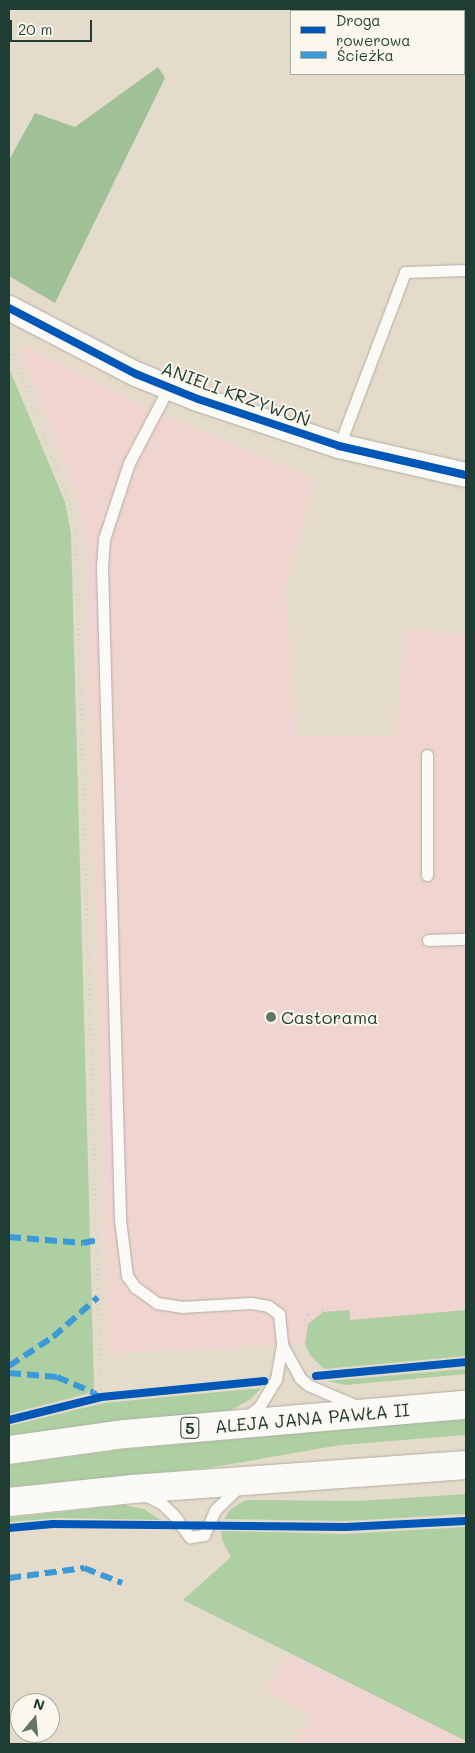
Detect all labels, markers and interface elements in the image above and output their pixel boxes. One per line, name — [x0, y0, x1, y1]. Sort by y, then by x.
scale bar — [12, 10, 95, 42]
legend — [290, 10, 465, 75]
text: Droga rowerowa — [336, 10, 411, 50]
text: 20 m — [18, 19, 52, 39]
text: Ścieżka — [337, 45, 394, 65]
street label: ANIELI KRZYWOŃ — [159, 357, 313, 431]
place label: Castorama — [281, 1006, 378, 1028]
marker: Castorama — [265, 1011, 277, 1023]
street label: ALEJA JANA PAWŁA II — [214, 1399, 410, 1437]
road number: 5 — [180, 1415, 200, 1442]
north arrow — [10, 1693, 60, 1743]
text: N — [31, 1693, 47, 1715]

